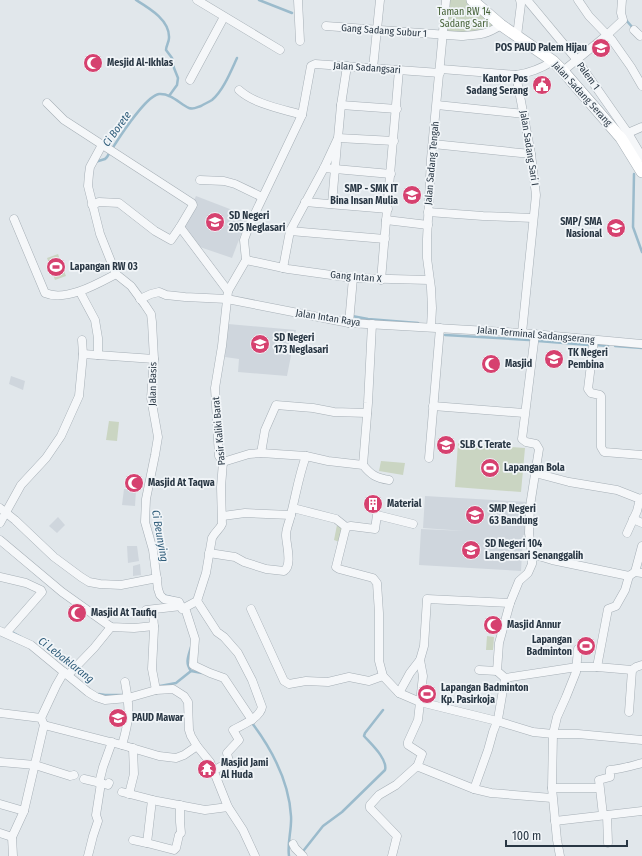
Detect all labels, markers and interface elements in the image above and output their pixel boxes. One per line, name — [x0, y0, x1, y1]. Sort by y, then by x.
park label: Taman RW 14 Sadang Sari — [437, 6, 491, 30]
street label: Gang Sadang Subur 1 — [341, 22, 427, 40]
school or university icon: POS PAUD Palem Hijau — [590, 37, 612, 59]
place label: POS PAUD Palem Hijau — [495, 42, 587, 54]
mosque icon: Mesjid Al-Ikhlas — [82, 52, 104, 74]
place label: Mesjid Al-Ikhlas — [107, 57, 174, 69]
street label: Jalan Sadang Serang — [550, 59, 614, 129]
street label: Jalan Sadangsari — [333, 60, 401, 76]
street label: Palem 1 — [574, 60, 602, 92]
place label: Kantor Pos Sadang Serang — [466, 73, 529, 97]
public building icon: Kantor Pos Sadang Serang — [531, 74, 553, 96]
water label: Ci Borete — [100, 109, 134, 149]
street label: Jalan Sadang Sari I — [517, 110, 541, 186]
street label: Jalan Sadang Tengah — [422, 121, 442, 205]
place label: SMP - SMK IT Bina Insan Mulia — [330, 183, 398, 207]
school or university icon: SMP - SMK IT Bina Insan Mulia — [401, 184, 423, 206]
place label: SD Negeri 205 Neglasari — [228, 210, 286, 234]
school or university icon: SD Negeri 205 Neglasari — [204, 211, 226, 233]
place label: SMP/ SMA Nasional — [560, 216, 603, 240]
school or university icon: SMP/ SMA Nasional — [605, 217, 627, 239]
sports icon: Lapangan RW 03 — [45, 256, 67, 278]
place label: Lapangan RW 03 — [70, 261, 138, 273]
street label: Gang Intan X — [330, 269, 382, 285]
street label: Jalan Intan Raya — [295, 307, 361, 329]
street label: Jalan Terminal Sadangserang — [477, 324, 595, 346]
place label: SD Negeri 173 Neglasari — [274, 332, 329, 356]
school or university icon: SD Negeri 173 Neglasari — [249, 333, 271, 355]
place label: TK Negeri Pembina — [568, 347, 608, 371]
school or university icon: TK Negeri Pembina — [543, 348, 565, 370]
mosque icon: Masjid — [480, 353, 502, 375]
place label: Masjid — [505, 358, 532, 370]
street label: Jalan Basis — [147, 362, 159, 406]
street label: Pasir Kaliki Barat — [210, 396, 228, 466]
school or university icon: SLB C Terate — [435, 434, 457, 456]
place label: SLB C Terate — [460, 439, 511, 451]
sports icon: Lapangan Bola — [479, 457, 501, 479]
place label: Lapangan Bola — [504, 462, 565, 474]
mosque icon: Masjid At Taqwa — [123, 472, 145, 494]
place label: Masjid At Taqwa — [148, 477, 215, 489]
building icon: Material — [362, 493, 384, 515]
place label: Material — [387, 498, 422, 510]
place label: SMP Negeri 63 Bandung — [489, 503, 538, 527]
school or university icon: SMP Negeri 63 Bandung — [464, 504, 486, 526]
water label: Ci Beunying — [149, 509, 171, 563]
place label: SD Negeri 104 Langensari Senanggalih — [485, 538, 583, 562]
school or university icon: SD Negeri 104 Langensari Senanggalih — [460, 539, 482, 561]
mosque icon: Masjid At Taufiq — [66, 602, 88, 624]
place label: Masjid At Taufiq — [91, 607, 157, 619]
mosque icon: Masjid Annur — [482, 614, 504, 636]
place label: Masjid Annur — [507, 619, 561, 631]
water label: Ci Lebaklarang — [36, 634, 97, 686]
place label: Lapangan Badminton — [527, 634, 572, 658]
sports icon: Lapangan Badminton — [575, 635, 597, 657]
place label: Lapangan Badminton Kp. Pasirkoja — [441, 682, 529, 706]
sports icon: Lapangan Badminton Kp. Pasirkoja — [416, 683, 438, 705]
school or university icon: PAUD Mawar — [107, 707, 129, 729]
place label: PAUD Mawar — [132, 712, 184, 724]
place label: Masjid Jami Al Huda — [220, 757, 269, 781]
temple icon: Masjid Jami Al Huda — [196, 758, 218, 780]
scale bar — [506, 822, 627, 848]
text: 100 m — [512, 829, 541, 843]

